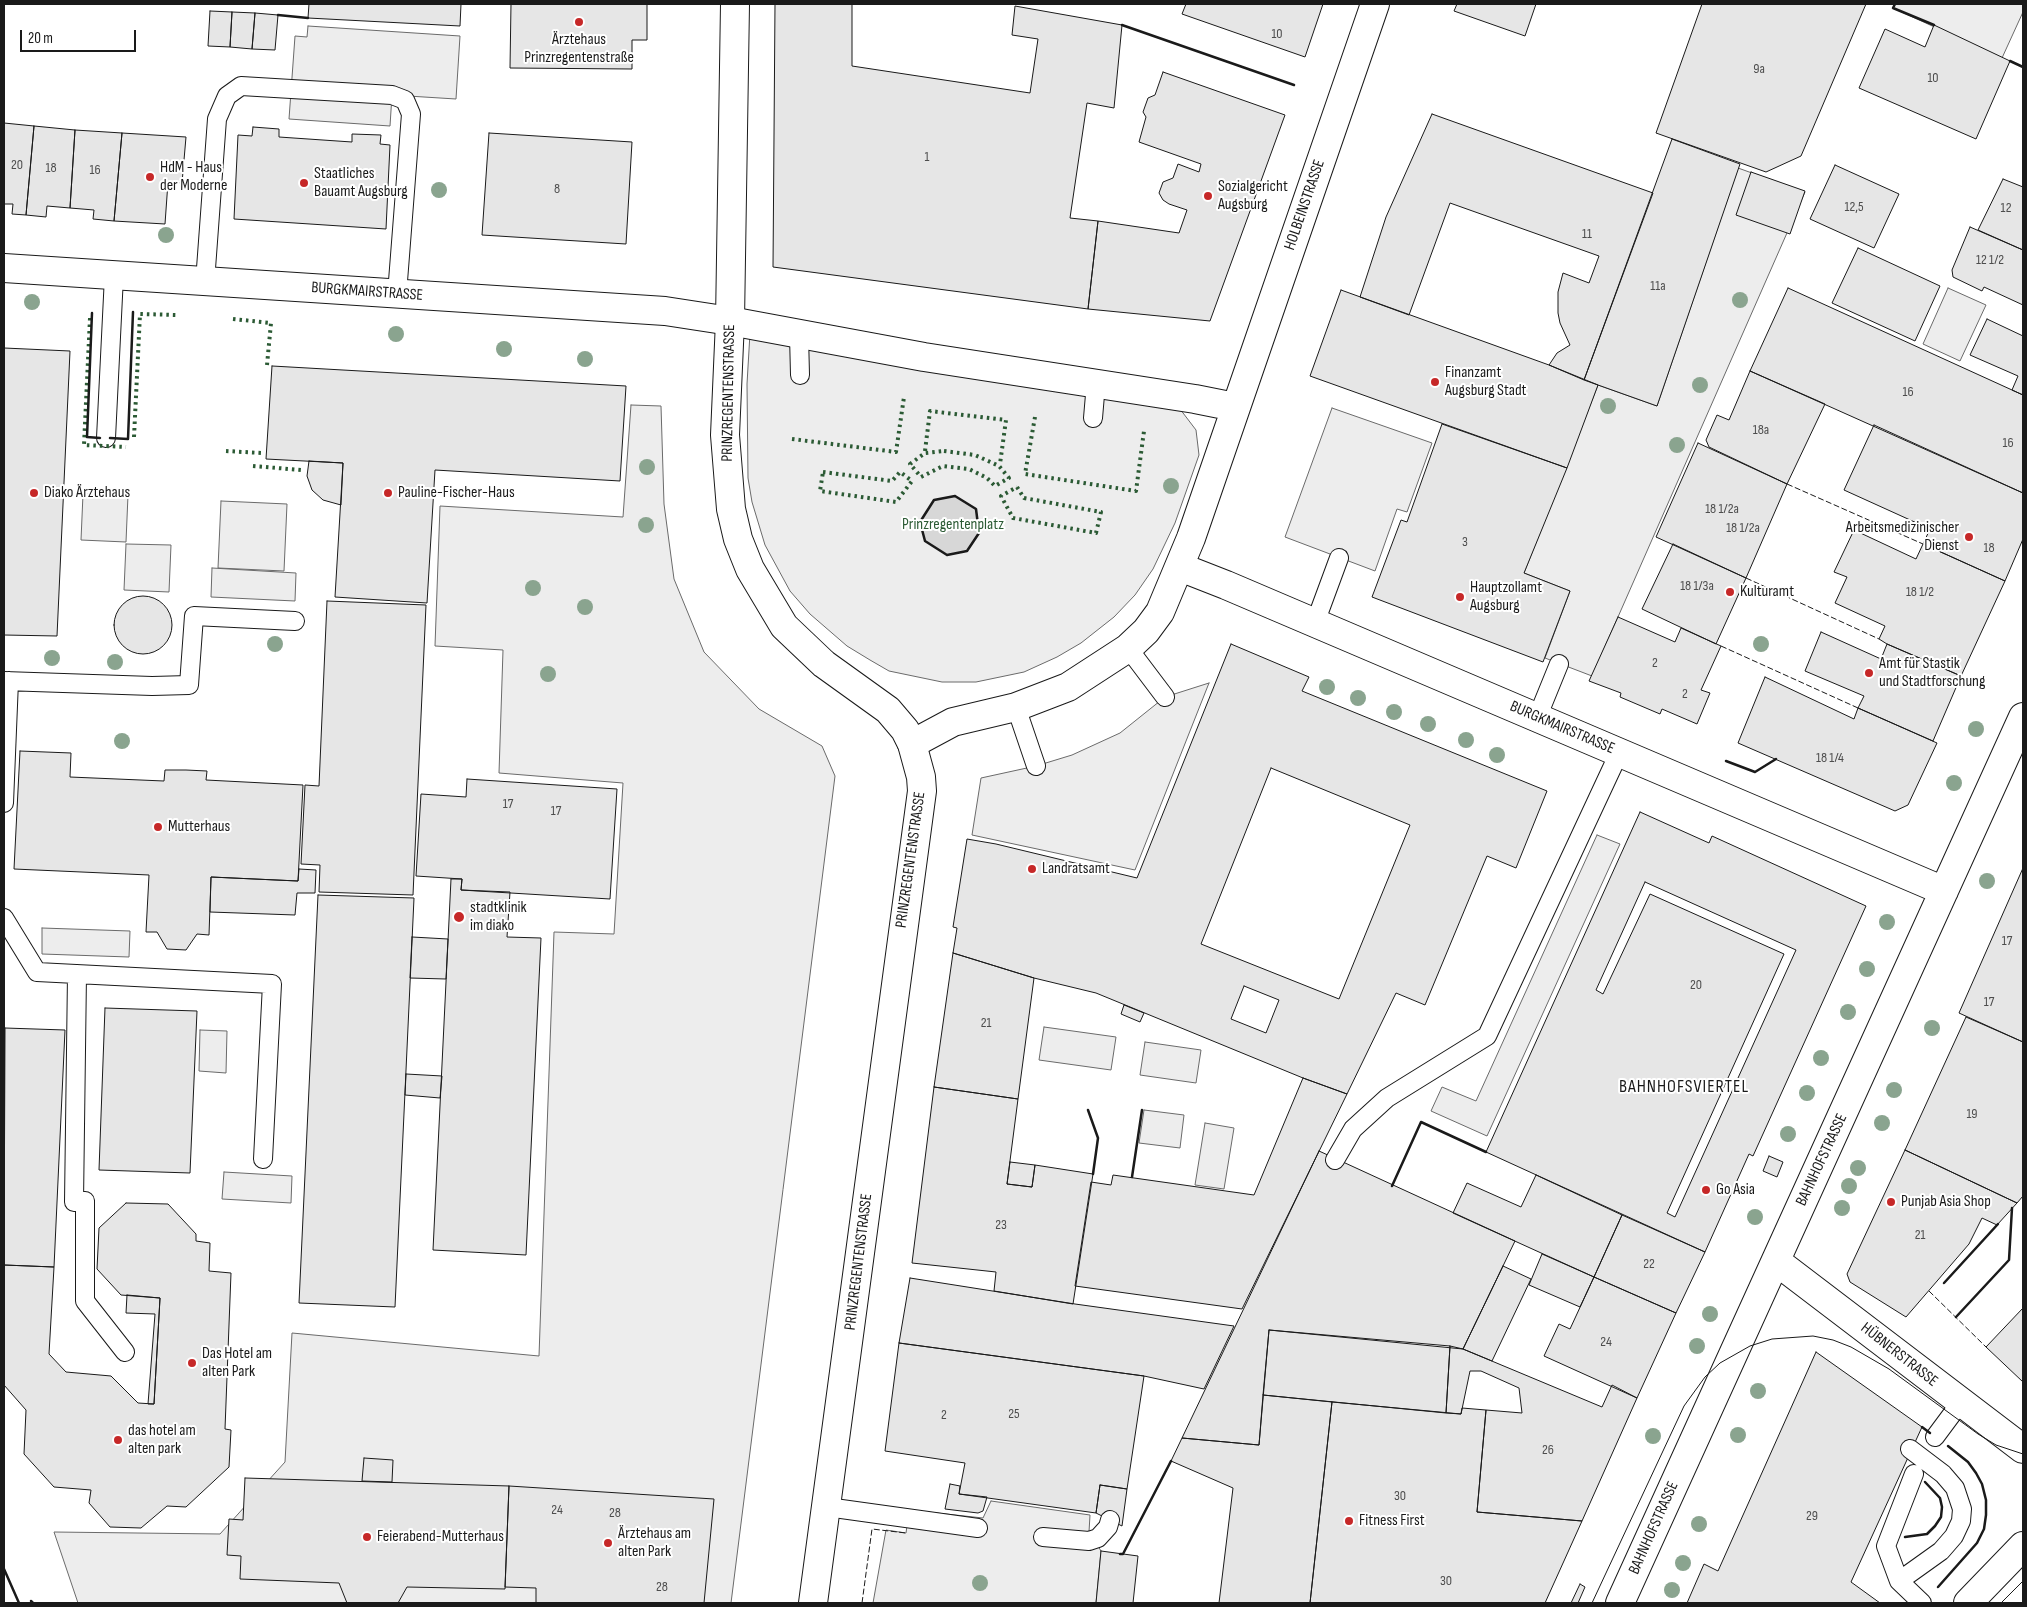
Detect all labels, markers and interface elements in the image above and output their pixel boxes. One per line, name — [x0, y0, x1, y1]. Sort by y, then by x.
marker: Ärztehaus Prinzregentenstraße — [573, 16, 585, 28]
scale bar — [22, 20, 139, 52]
house number: 10 — [1271, 26, 1283, 42]
text: 20 m — [28, 29, 53, 48]
place label: Ärztehaus Prinzregentenstraße — [524, 30, 634, 68]
house number: 9a — [1753, 61, 1765, 77]
house number: 10 — [1927, 70, 1939, 86]
house number: 1 — [925, 149, 929, 165]
house number: 20 — [11, 157, 23, 173]
street label: HOLBEINSTRASSE — [1281, 157, 1329, 253]
place label: HdM - Haus der Moderne — [160, 158, 227, 196]
house number: 18 — [45, 160, 57, 176]
house number: 16 — [89, 162, 101, 178]
place label: Staatliches Bauamt Augsburg — [314, 164, 408, 202]
marker: HdM - Haus der Moderne — [144, 171, 156, 183]
marker: Staatliches Bauamt Augsburg — [298, 177, 310, 189]
place label: Sozialgericht Augsburg — [1218, 177, 1288, 215]
house number: 8 — [554, 181, 560, 197]
marker: Sozialgericht Augsburg — [1202, 190, 1214, 202]
house number: 12,5 — [1844, 199, 1864, 215]
house number: 12 — [2001, 200, 2011, 216]
house number: 11 — [1582, 226, 1592, 242]
house number: 12 1/2 — [1976, 252, 2004, 268]
house number: 11a — [1650, 278, 1666, 294]
street label: BURGKMAIRSTRASSE — [310, 279, 424, 305]
street label: PRINZREGENTENSTRASSE — [718, 324, 740, 462]
place label: Finanzamt Augsburg Stadt — [1445, 363, 1526, 401]
marker: Finanzamt Augsburg Stadt — [1429, 376, 1441, 388]
house number: 16 — [1902, 384, 1914, 400]
house number: 18a — [1753, 422, 1769, 438]
house number: 16 — [2002, 435, 2014, 451]
place label: Diako Ärztehaus — [44, 483, 130, 503]
place label: Pauline-Fischer-Haus — [398, 483, 515, 503]
marker: Diako Ärztehaus — [28, 487, 40, 499]
marker: Pauline-Fischer-Haus — [382, 487, 394, 499]
house number: 18 1/2a — [1705, 501, 1739, 517]
park label: Prinzregentenplatz — [902, 515, 1004, 535]
place label: Arbeitsmedizinischer Dienst — [1846, 518, 1959, 556]
house number: 18 1/2a — [1726, 520, 1760, 536]
marker: Arbeitsmedizinischer Dienst — [1963, 531, 1975, 543]
house number: 3 — [1462, 534, 1468, 550]
house number: 18 — [1983, 540, 1995, 556]
place label: Hauptzollamt Augsburg — [1470, 578, 1542, 616]
house number: 18 1/3a — [1680, 578, 1714, 594]
place label: Kulturamt — [1740, 582, 1794, 602]
house number: 18 1/2 — [1906, 584, 1934, 600]
marker: Kulturamt — [1724, 586, 1736, 598]
marker: Hauptzollamt Augsburg — [1454, 591, 1466, 603]
place label: Amt für Stastik und Stadtforschung — [1879, 654, 1985, 692]
house number: 2 — [1652, 655, 1658, 671]
marker: Amt für Stastik und Stadtforschung — [1863, 667, 1875, 679]
house number: 2 — [1682, 686, 1688, 702]
street label: BURGKMAIRSTRASSE — [1507, 697, 1617, 759]
house number: 18 1/4 — [1816, 750, 1844, 766]
street label: PRINZREGENTENSTRASSE — [892, 791, 930, 929]
house number: 17 — [503, 796, 513, 812]
house number: 17 — [551, 803, 561, 819]
place label: Mutterhaus — [168, 817, 230, 837]
marker: Mutterhaus — [152, 821, 164, 833]
place label: Landratsamt — [1042, 859, 1110, 879]
marker: Landratsamt — [1026, 863, 1038, 875]
place label: stadtklinik im diako — [470, 898, 527, 936]
marker: stadtklinik im diako — [452, 910, 466, 924]
house number: 17 — [2002, 933, 2012, 949]
house number: 20 — [1690, 977, 1702, 993]
house number: 17 — [1984, 994, 1994, 1010]
house number: 21 — [981, 1015, 991, 1031]
district label: BAHNHOFSVIERTEL — [1617, 1076, 1751, 1098]
house number: 19 — [1966, 1106, 1978, 1122]
street label: BAHNHOFSTRASSE — [1792, 1111, 1852, 1209]
place label: Go Asia — [1716, 1180, 1755, 1200]
marker: Go Asia — [1700, 1184, 1712, 1196]
place label: Punjab Asia Shop — [1901, 1192, 1991, 1212]
street label: PRINZREGENTENSTRASSE — [841, 1193, 877, 1331]
marker: Punjab Asia Shop — [1885, 1196, 1897, 1208]
house number: 23 — [995, 1217, 1007, 1233]
house number: 21 — [1915, 1227, 1925, 1243]
house number: 22 — [1643, 1256, 1655, 1272]
street label: HÜBNERSTRASSE — [1857, 1319, 1941, 1391]
house number: 24 — [1600, 1334, 1612, 1350]
place label: Das Hotel am alten Park — [202, 1344, 272, 1382]
marker: Das Hotel am alten Park — [186, 1357, 198, 1369]
house number: 25 — [1008, 1406, 1020, 1422]
house number: 2 — [941, 1407, 947, 1423]
place label: das hotel am alten park — [128, 1421, 196, 1459]
marker: das hotel am alten park — [112, 1434, 124, 1446]
house number: 26 — [1542, 1442, 1554, 1458]
street label: BAHNHOFSTRASSE — [1625, 1479, 1683, 1577]
house number: 30 — [1394, 1488, 1406, 1504]
house number: 24 — [551, 1502, 563, 1518]
house number: 28 — [609, 1505, 621, 1521]
house number: 29 — [1806, 1508, 1818, 1524]
place label: Fitness First — [1359, 1511, 1425, 1531]
marker: Fitness First — [1343, 1515, 1355, 1527]
place label: Ärztehaus am alten Park — [618, 1524, 691, 1562]
place label: Feierabend-Mutterhaus — [377, 1527, 504, 1547]
marker: Feierabend-Mutterhaus — [361, 1531, 373, 1543]
marker: Ärztehaus am alten Park — [602, 1537, 614, 1549]
house number: 30 — [1440, 1573, 1452, 1589]
house number: 28 — [656, 1579, 668, 1595]

